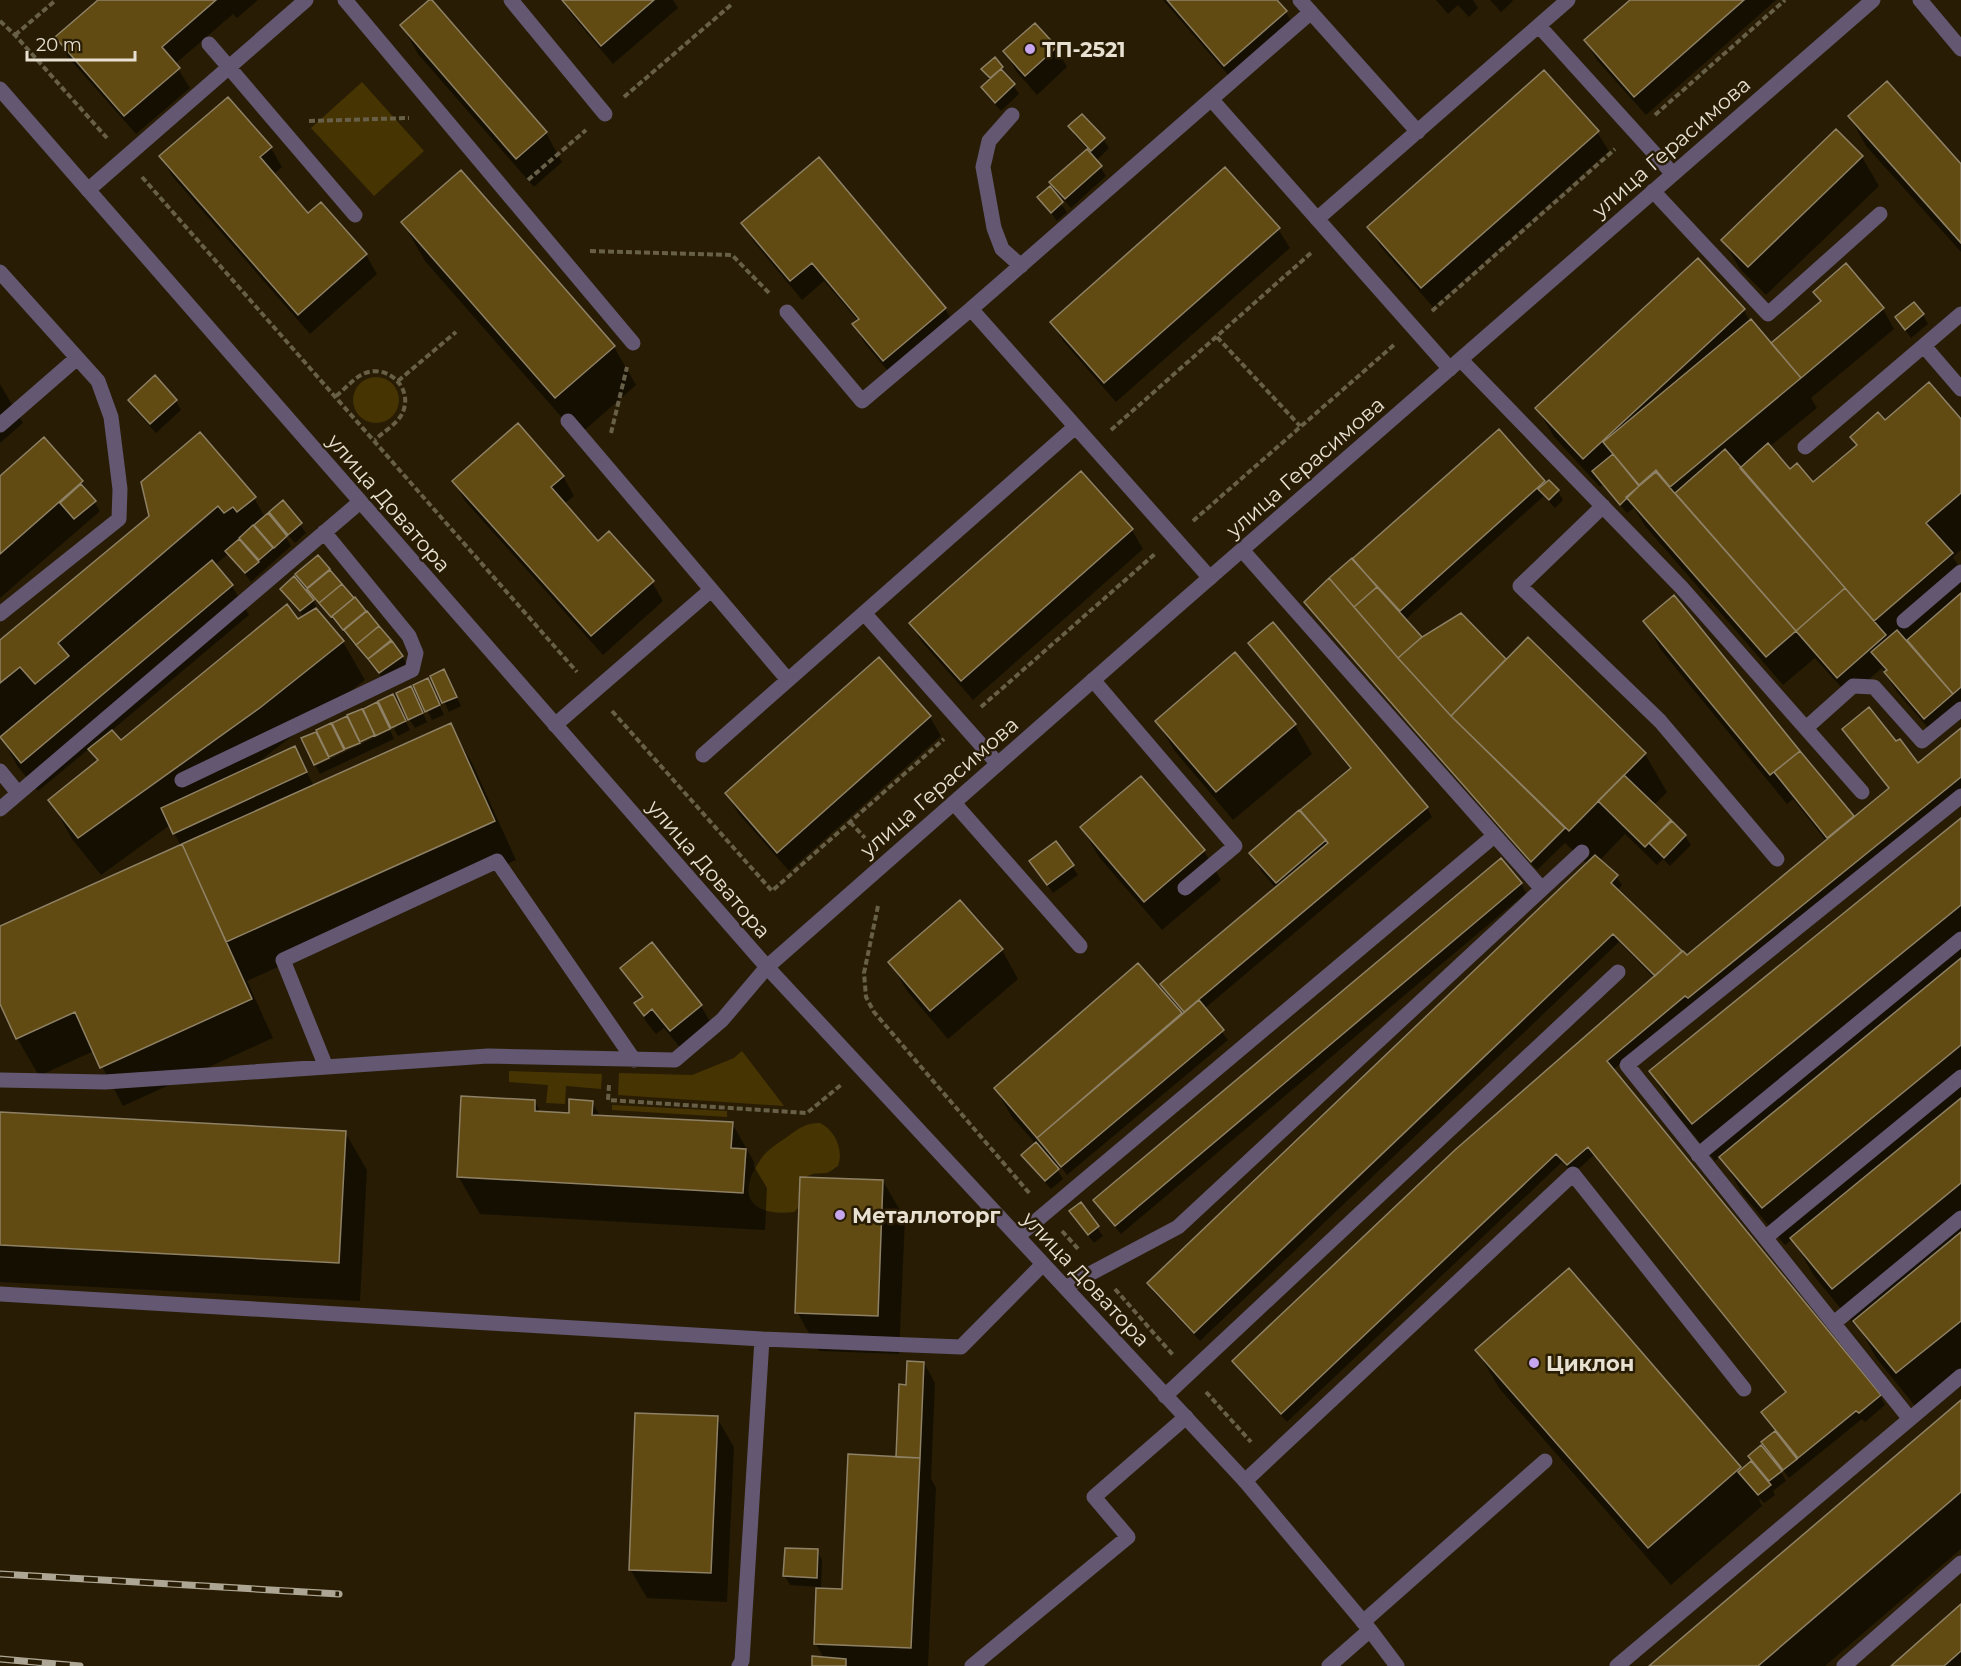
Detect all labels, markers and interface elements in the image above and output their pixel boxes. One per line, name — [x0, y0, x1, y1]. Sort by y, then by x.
scale bar — [27, 24, 135, 62]
text: 20 m — [36, 34, 82, 56]
place label: ТП-2521 — [1042, 37, 1126, 62]
marker: ТП-2521 — [1023, 42, 1037, 56]
street label: улица Герасимова — [1586, 72, 1755, 223]
street label: улица Герасимова — [1220, 392, 1389, 543]
street label: улица Доватора — [321, 428, 456, 577]
street label: улица Герасимова — [854, 712, 1023, 863]
street label: улица Доватора — [641, 794, 776, 943]
place label: Металлоторг — [852, 1203, 1001, 1228]
street label: улица Доватора — [1016, 1206, 1155, 1352]
marker: Металлоторг — [833, 1208, 847, 1222]
place label: Циклон — [1546, 1351, 1634, 1376]
marker: Циклон — [1527, 1356, 1541, 1370]

